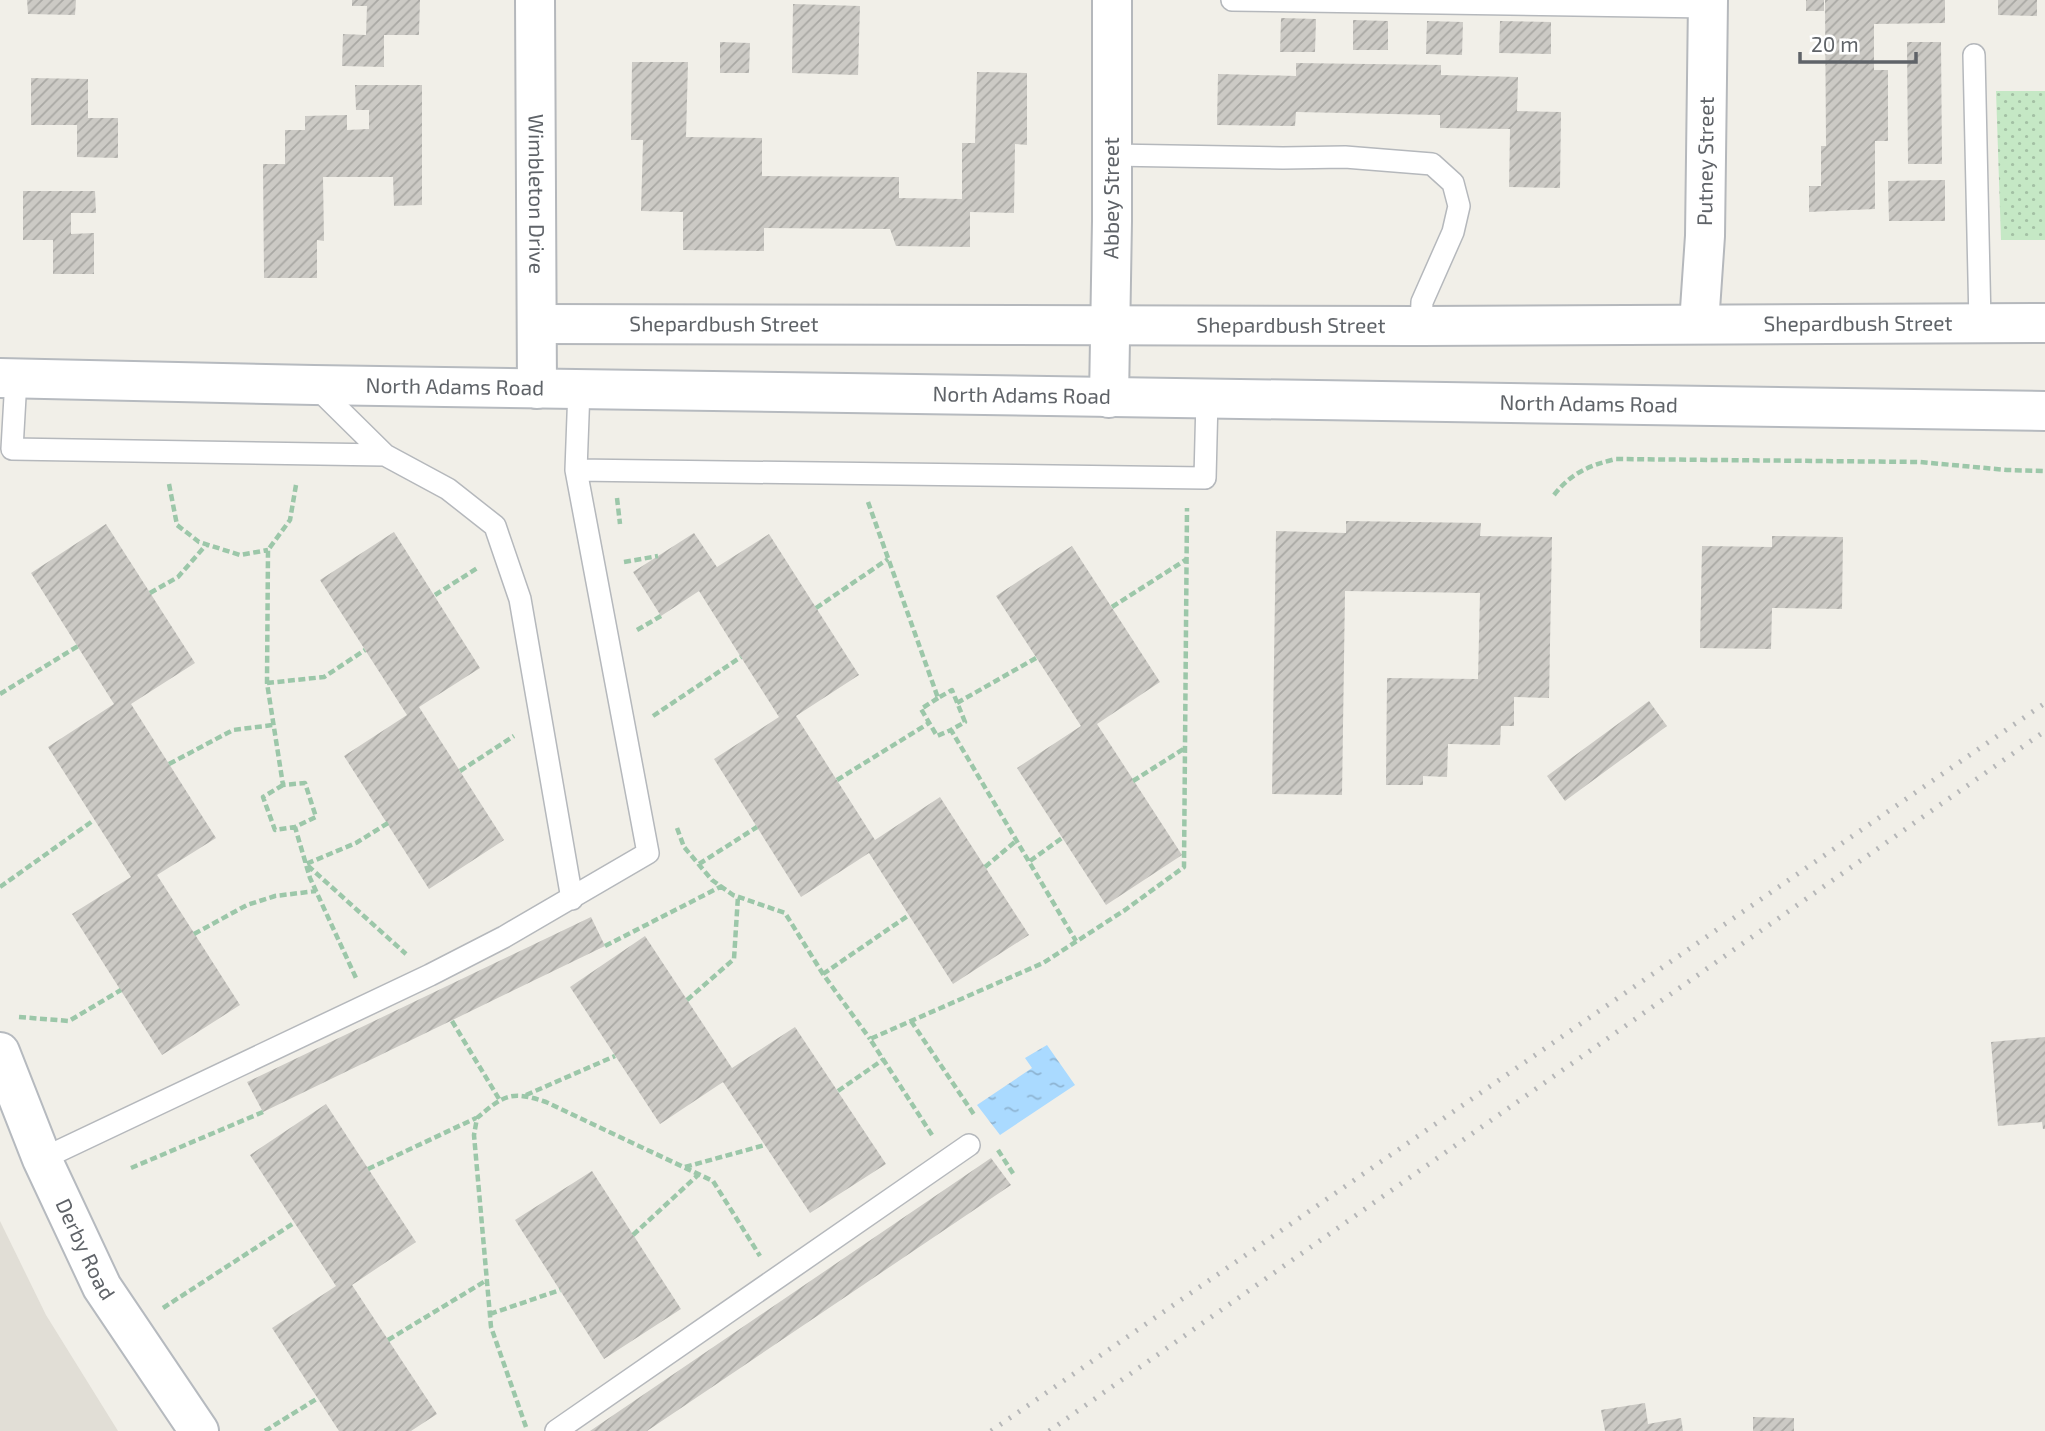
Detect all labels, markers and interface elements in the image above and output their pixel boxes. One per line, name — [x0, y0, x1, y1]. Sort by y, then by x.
scale bar — [1800, 21, 1916, 65]
text: 20 m — [1811, 31, 1859, 56]
street label: Putney Street — [1691, 96, 1718, 226]
street label: Wimbleton Drive — [525, 114, 550, 274]
street label: Abbey Street — [1097, 137, 1123, 259]
street label: Shepardbush Street — [1763, 309, 1953, 335]
street label: Shepardbush Street — [629, 310, 819, 336]
street label: Shepardbush Street — [1196, 311, 1386, 337]
street label: North Adams Road — [366, 372, 544, 399]
street label: North Adams Road — [932, 380, 1111, 408]
street label: North Adams Road — [1499, 389, 1678, 416]
street label: Derby Road — [51, 1194, 121, 1304]

